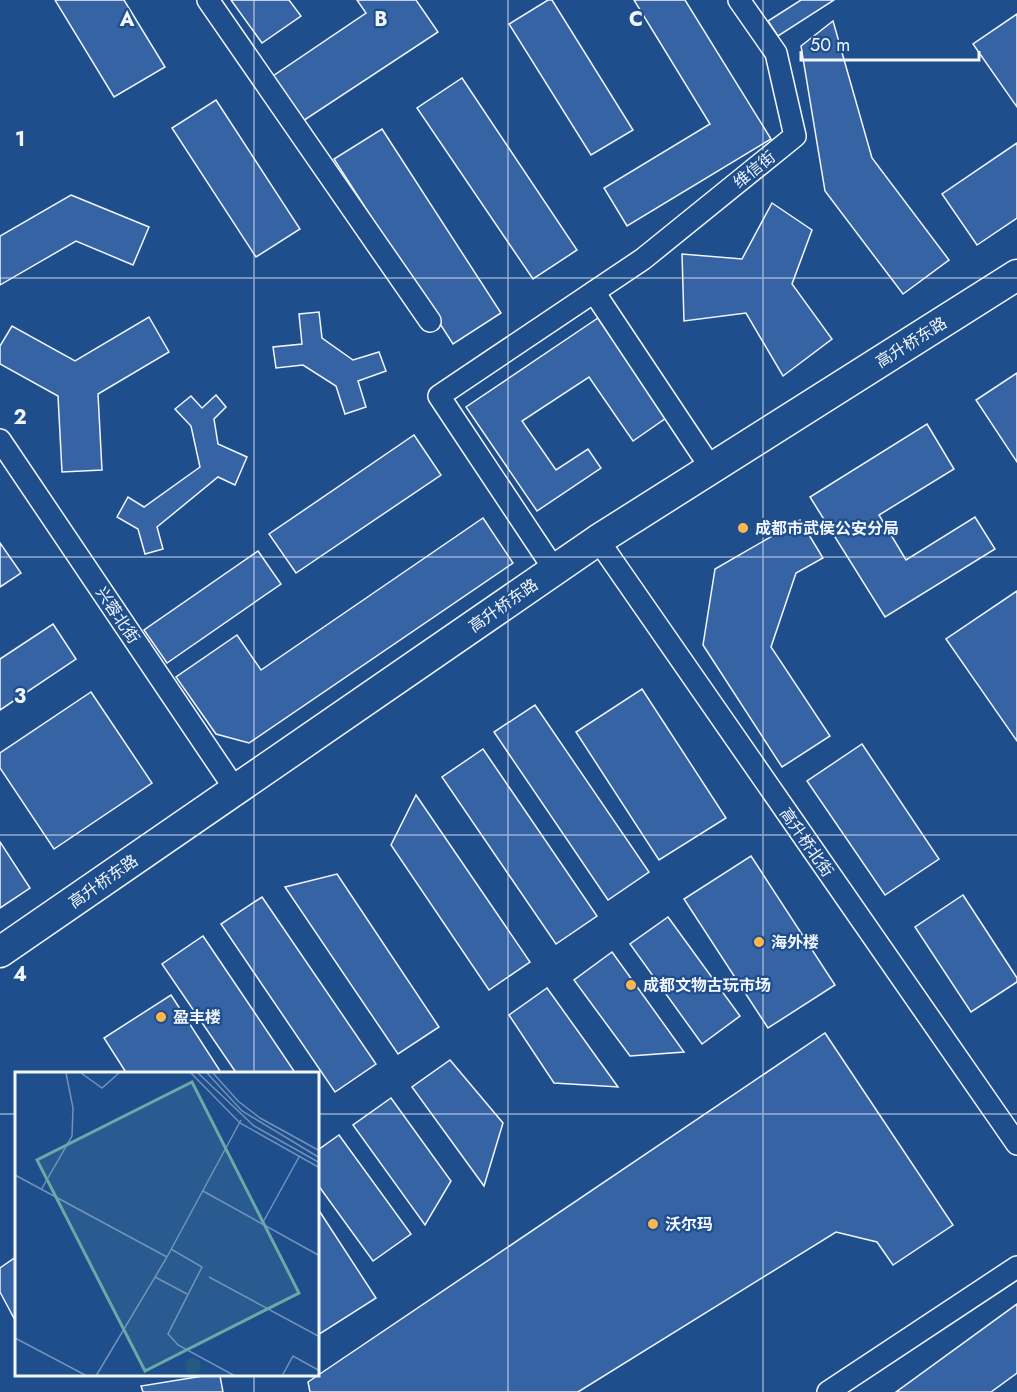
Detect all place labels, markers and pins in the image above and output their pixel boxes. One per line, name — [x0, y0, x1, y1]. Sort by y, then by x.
place label: 成都市武侯公安分局 — [755, 517, 899, 540]
marker: 成都市武侯公安分局 — [736, 521, 750, 535]
place label: 海外楼 — [771, 931, 819, 954]
marker: 海外楼 — [752, 935, 766, 949]
place label: 成都文物古玩市场 — [643, 974, 771, 997]
marker: 成都文物古玩市场 — [624, 978, 638, 992]
place label: 盈丰楼 — [173, 1006, 221, 1029]
marker: 盈丰楼 — [154, 1010, 168, 1024]
place label: 沃尔玛 — [665, 1213, 713, 1236]
marker: 沃尔玛 — [646, 1217, 660, 1231]

